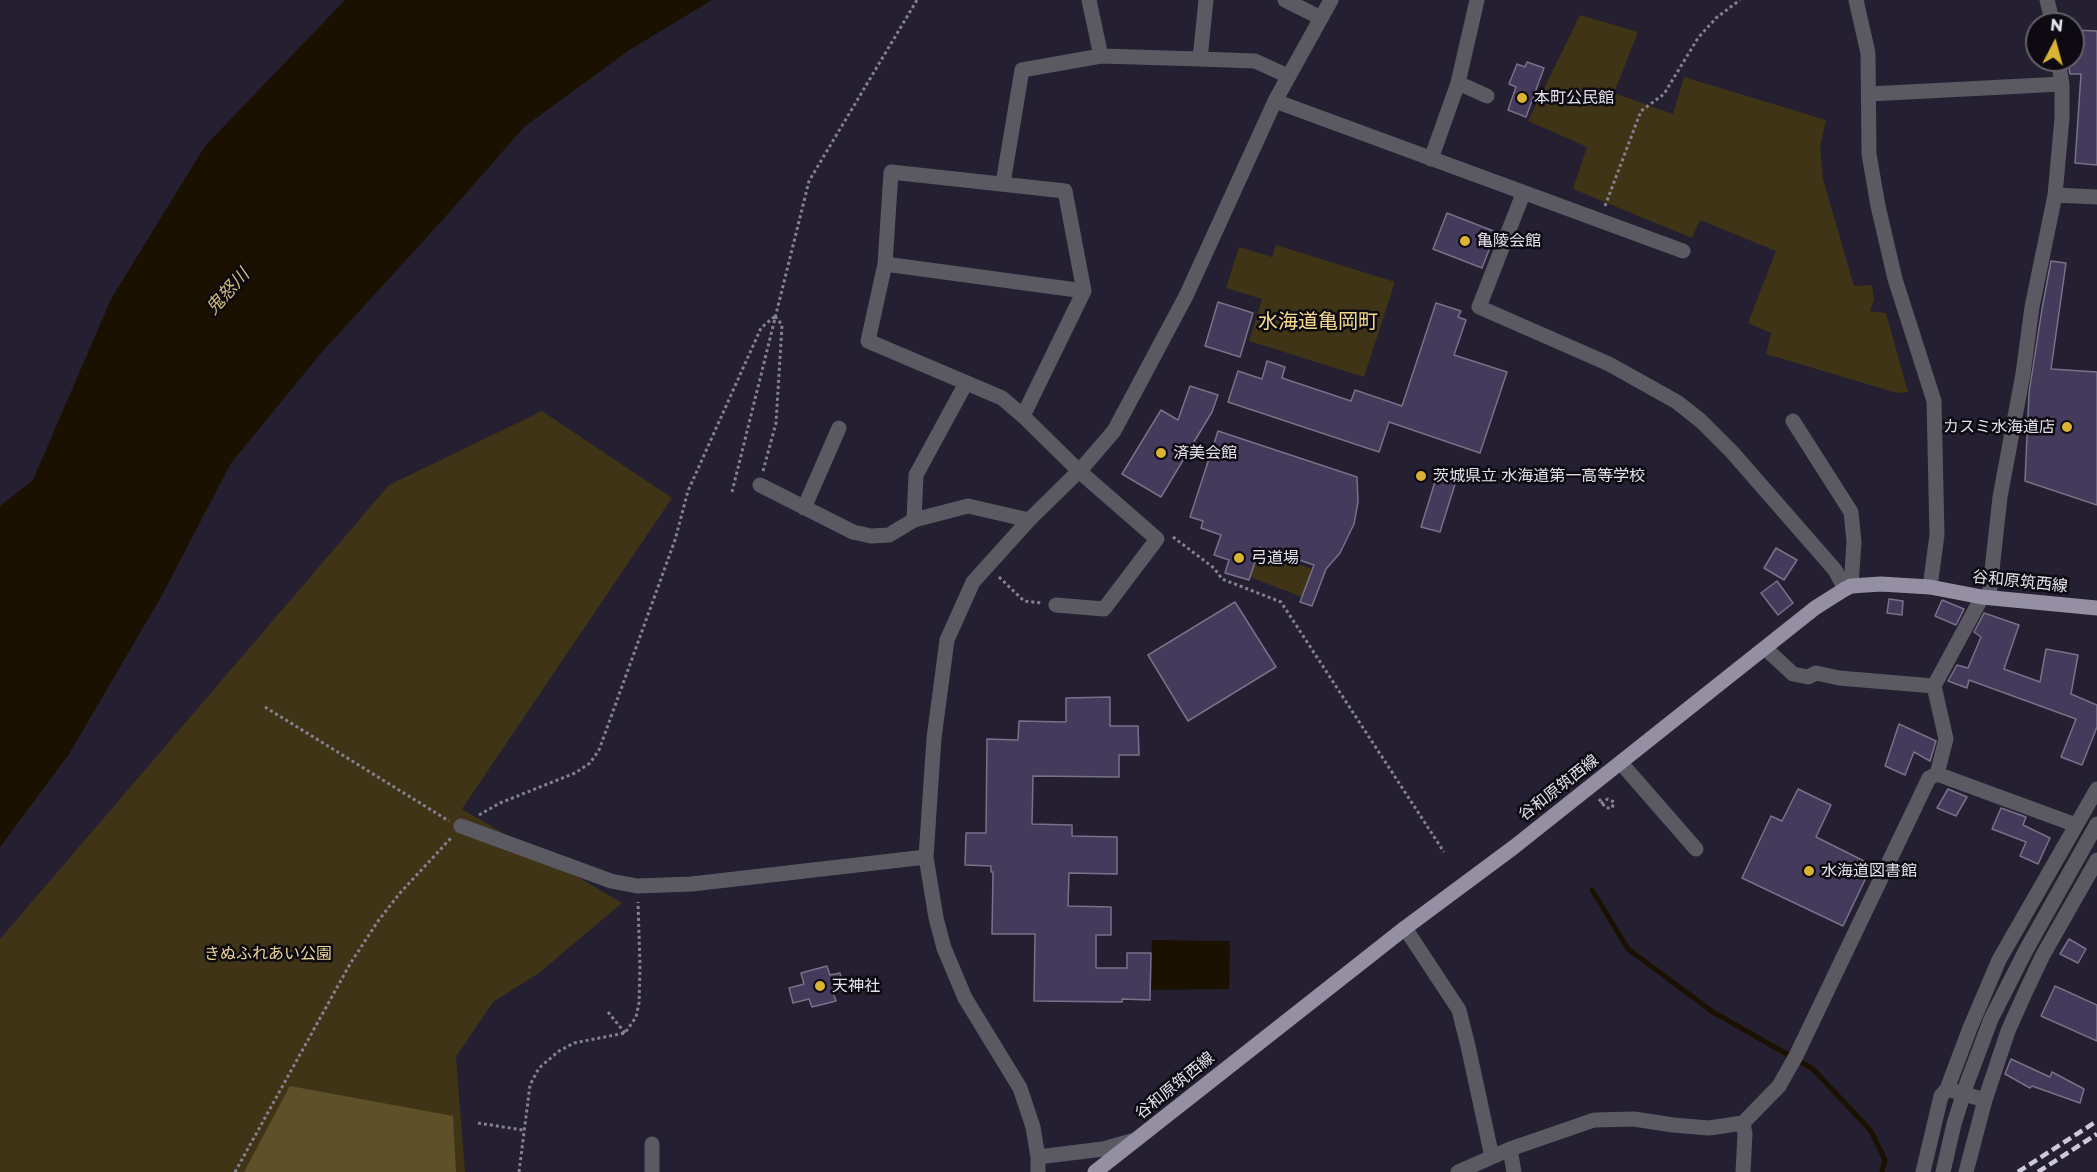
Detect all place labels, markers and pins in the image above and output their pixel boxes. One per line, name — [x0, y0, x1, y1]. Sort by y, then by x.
place label: 本町公民館 — [1534, 88, 1614, 108]
marker: 本町公民館 — [1515, 91, 1529, 105]
place label: 亀陵会館 — [1477, 231, 1541, 251]
marker: 亀陵会館 — [1458, 234, 1472, 248]
place label: カスミ水海道店 — [1943, 417, 2055, 437]
marker: カスミ水海道店 — [2060, 420, 2074, 434]
place label: 済美会館 — [1173, 443, 1237, 463]
marker: 済美会館 — [1154, 446, 1168, 460]
place label: 茨城県立 水海道第一高等学校 — [1433, 466, 1645, 486]
marker: 茨城県立 水海道第一高等学校 — [1414, 469, 1428, 483]
place label: 弓道場 — [1251, 548, 1299, 568]
marker: 弓道場 — [1232, 551, 1246, 565]
place label: 水海道図書館 — [1821, 861, 1917, 881]
marker: 水海道図書館 — [1802, 864, 1816, 878]
place label: 天神社 — [832, 976, 880, 996]
marker: 天神社 — [813, 979, 827, 993]

